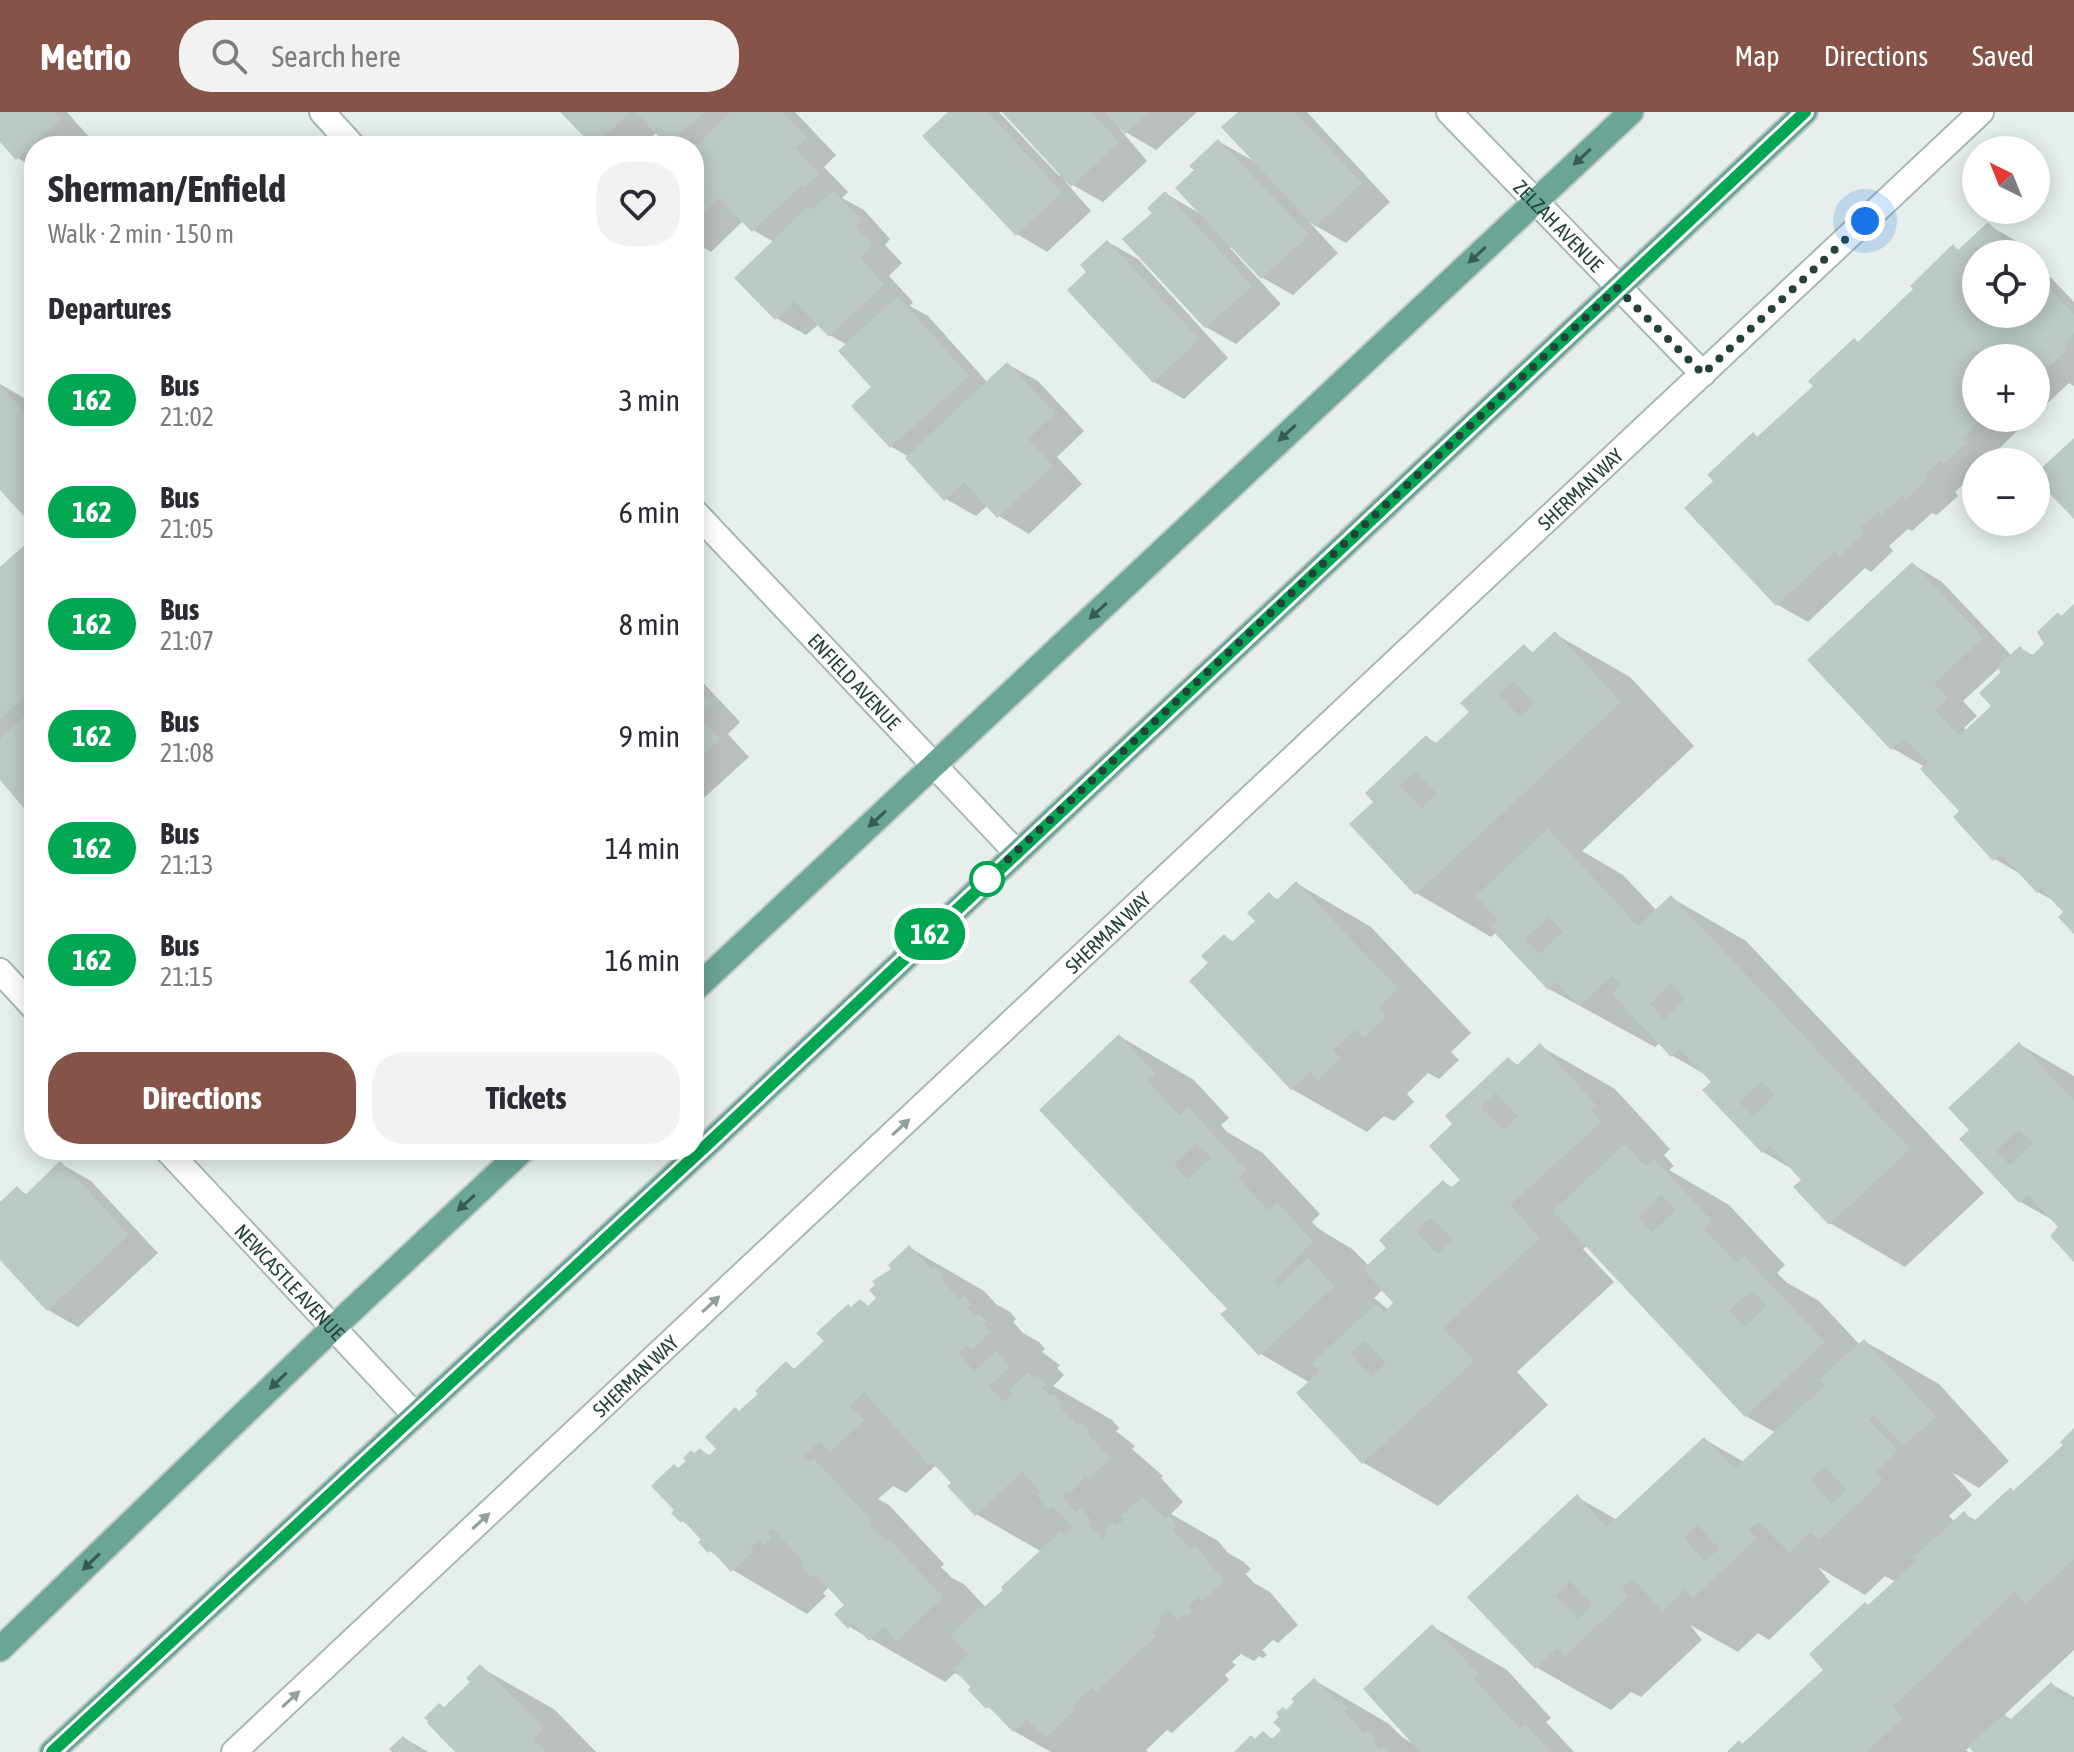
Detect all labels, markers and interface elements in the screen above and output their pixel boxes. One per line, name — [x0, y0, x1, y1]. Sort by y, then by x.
search box — [179, 20, 739, 92]
icon: search — [207, 34, 251, 78]
text: Metrio — [40, 35, 131, 78]
text: Search here — [271, 39, 401, 73]
text: Map — [1735, 40, 1780, 72]
text: Directions — [1824, 40, 1928, 72]
text: Saved — [1972, 40, 2034, 72]
north arrow — [1962, 136, 2050, 224]
map controls — [1962, 136, 2050, 536]
one-way arrow — [1573, 147, 1592, 165]
button: heart — [596, 162, 680, 246]
text: Sherman/Enfield — [48, 167, 286, 210]
street label: ZELZAH AVENUE — [1510, 175, 1609, 276]
your location — [1845, 201, 1885, 241]
text: Walk · 2 min · 150 m — [48, 219, 234, 249]
button: locate — [1962, 240, 2050, 328]
one-way arrow — [1468, 245, 1487, 263]
text: Departures — [48, 291, 171, 325]
button: + — [1962, 344, 2050, 432]
text: Bus — [160, 368, 199, 402]
text: 3 min — [619, 383, 680, 417]
text: 162 — [72, 384, 112, 416]
text: 21:02 — [160, 402, 214, 432]
one-way arrow — [1278, 423, 1297, 441]
street label: SHERMAN WAY — [1533, 443, 1627, 534]
button: − — [1962, 448, 2050, 536]
text: Bus — [160, 480, 199, 514]
text: 6 min — [619, 495, 680, 529]
text: 162 — [72, 496, 112, 528]
text: 21:05 — [160, 514, 214, 544]
text: Bus — [160, 592, 199, 626]
one-way arrow — [1089, 601, 1108, 620]
text: 8 min — [619, 607, 680, 641]
text: 162 — [72, 608, 112, 640]
text: 21:07 — [160, 626, 214, 656]
street label: ENFIELD AVENUE — [804, 628, 906, 734]
text: Bus — [160, 704, 199, 738]
text: 9 min — [619, 719, 680, 753]
text: 162 — [72, 720, 112, 752]
text: 21:08 — [160, 738, 214, 768]
one-way arrow — [867, 810, 886, 828]
text: Bus — [160, 816, 199, 850]
text: 14 min — [605, 831, 680, 865]
text: 162 — [72, 832, 112, 864]
text: 21:13 — [160, 850, 214, 880]
unlabelled marker — [970, 862, 1004, 896]
street label: SHERMAN WAY — [1060, 887, 1155, 977]
line badge: 162 — [884, 908, 976, 960]
text: 162 — [910, 918, 950, 950]
text: Bus — [160, 928, 199, 962]
text: 16 min — [605, 943, 680, 977]
text: 162 — [72, 944, 112, 976]
text: 21:15 — [160, 962, 214, 992]
button: Directions — [48, 1052, 356, 1144]
button: Tickets — [372, 1052, 680, 1144]
one-way arrow — [891, 1118, 910, 1136]
one-way arrow — [457, 1194, 476, 1212]
street label: NEWCASTLE AVENUE — [230, 1219, 350, 1344]
one-way arrow — [701, 1296, 720, 1314]
street label: SHERMAN WAY — [588, 1330, 682, 1421]
one-way arrow — [269, 1371, 288, 1390]
one-way arrow — [471, 1512, 490, 1530]
one-way arrow — [82, 1552, 101, 1570]
one-way arrow — [282, 1690, 301, 1708]

